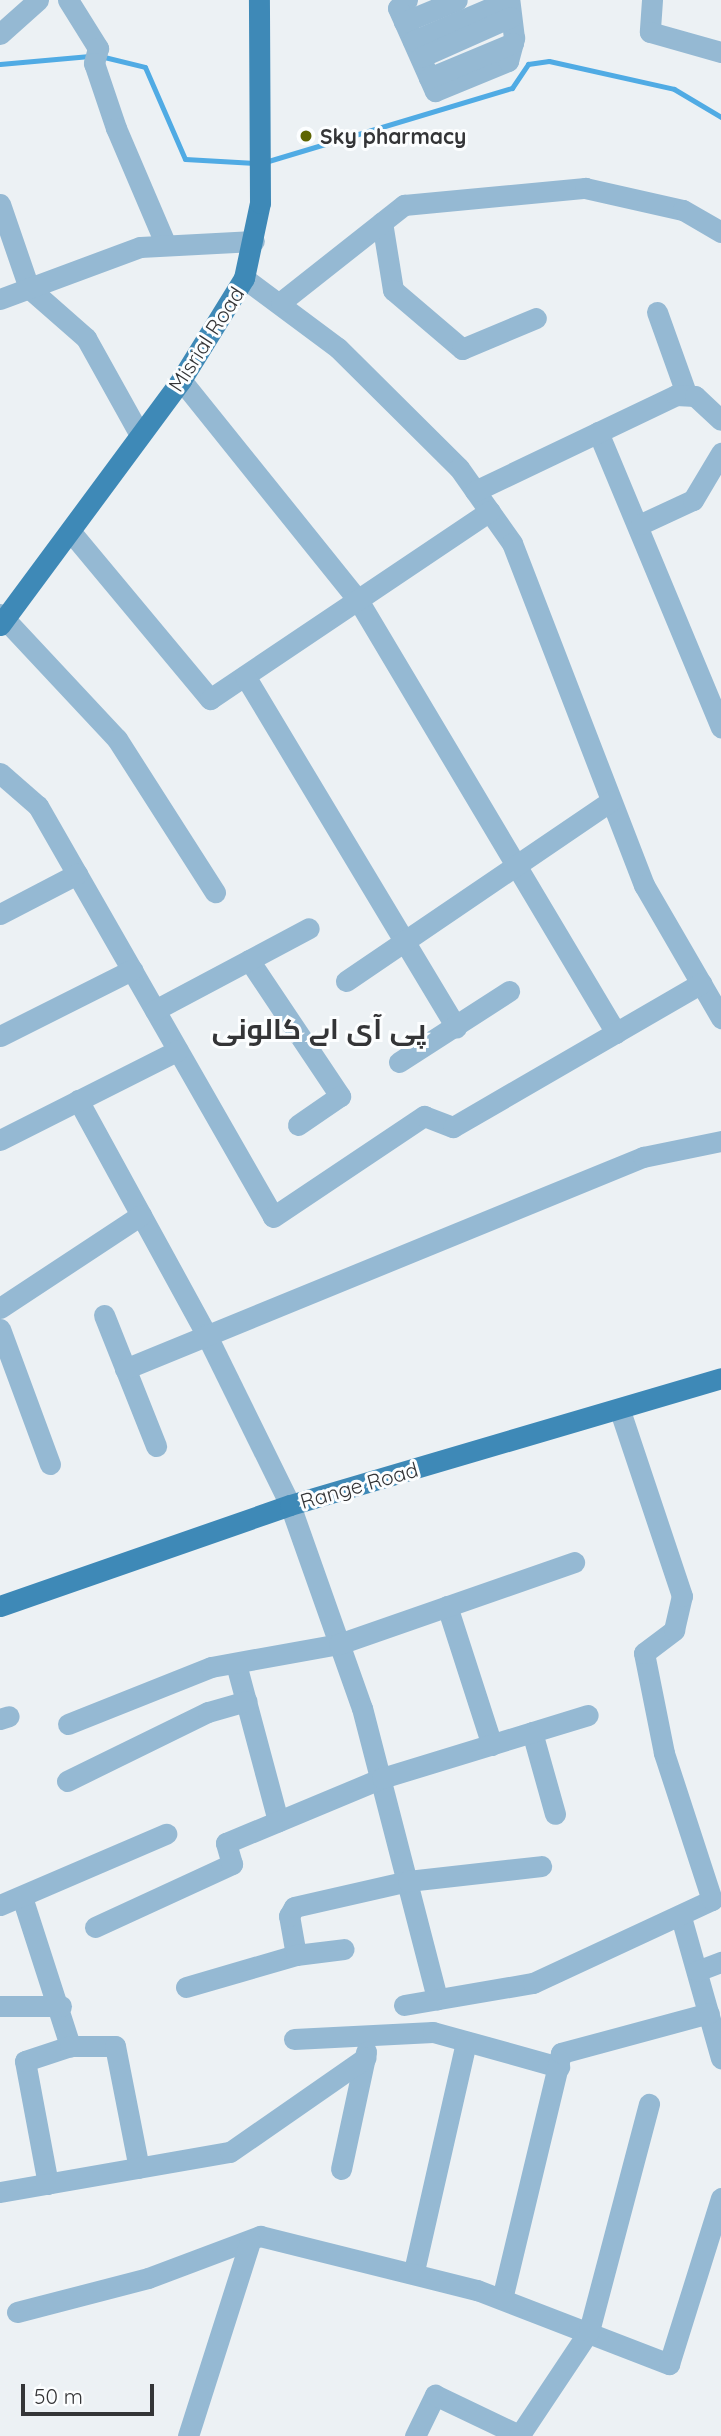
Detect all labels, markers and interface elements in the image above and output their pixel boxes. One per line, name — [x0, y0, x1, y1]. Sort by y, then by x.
place label: Sky pharmacy — [320, 123, 466, 149]
marker: Sky pharmacy — [298, 128, 314, 144]
street label: Misrial Road — [163, 282, 249, 396]
district label: پی آی اے کالونی — [212, 1012, 426, 1046]
street label: Range Road — [297, 1456, 421, 1514]
scale bar — [24, 2370, 158, 2414]
text: 50 m — [34, 2383, 83, 2409]

